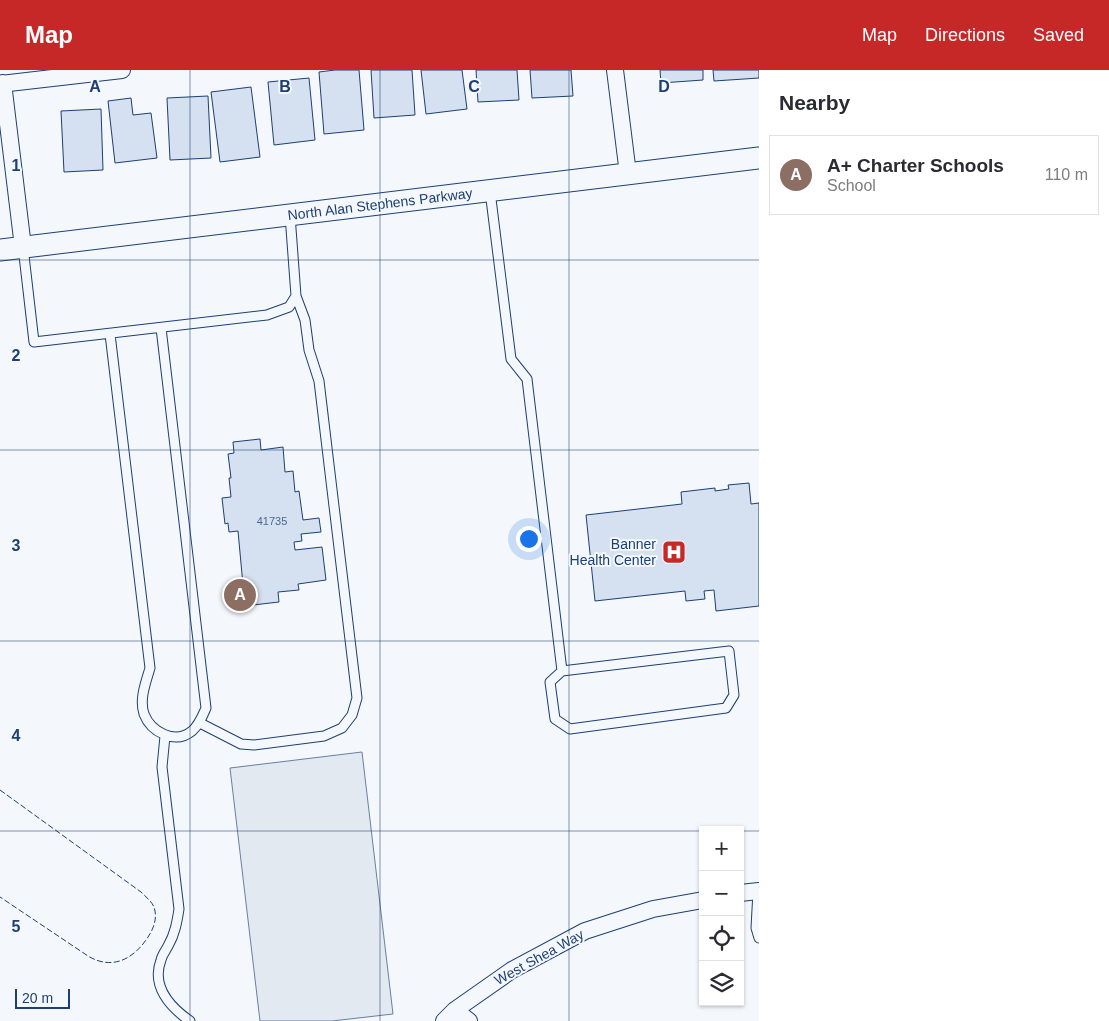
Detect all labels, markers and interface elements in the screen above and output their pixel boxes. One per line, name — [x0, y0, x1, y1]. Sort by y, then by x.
text: Map — [25, 21, 73, 48]
text: Map — [862, 25, 897, 45]
text: Directions — [925, 25, 1005, 45]
text: Saved — [1033, 25, 1084, 45]
text: A — [89, 78, 101, 95]
text: B — [279, 78, 291, 95]
text: C — [468, 78, 480, 95]
text: D — [658, 78, 670, 95]
text: Nearby — [779, 91, 850, 114]
text: A+ Charter Schools — [827, 155, 1004, 176]
text: 1 — [12, 157, 21, 174]
text: A — [790, 166, 802, 183]
text: 110 m — [1045, 166, 1088, 183]
text: School — [827, 177, 876, 194]
street label: North Alan Stephens Parkway — [287, 185, 473, 223]
text: 2 — [12, 347, 21, 364]
house number: 41735 — [257, 515, 287, 527]
your location — [516, 526, 542, 552]
place label: Banner Health Center — [570, 536, 656, 568]
text: 3 — [12, 537, 21, 554]
hospital icon: Banner Health Center — [661, 539, 687, 565]
pin: A — [224, 576, 256, 614]
text: 4 — [12, 727, 21, 744]
map controls — [699, 826, 744, 1006]
button: + — [699, 826, 744, 871]
button: − — [699, 871, 744, 916]
button: locate — [699, 916, 744, 961]
text: 5 — [12, 918, 21, 935]
street label: West Shea Way — [492, 926, 586, 988]
button: layers — [699, 961, 744, 1006]
scale bar — [15, 986, 70, 1009]
text: 20 m — [22, 990, 53, 1006]

